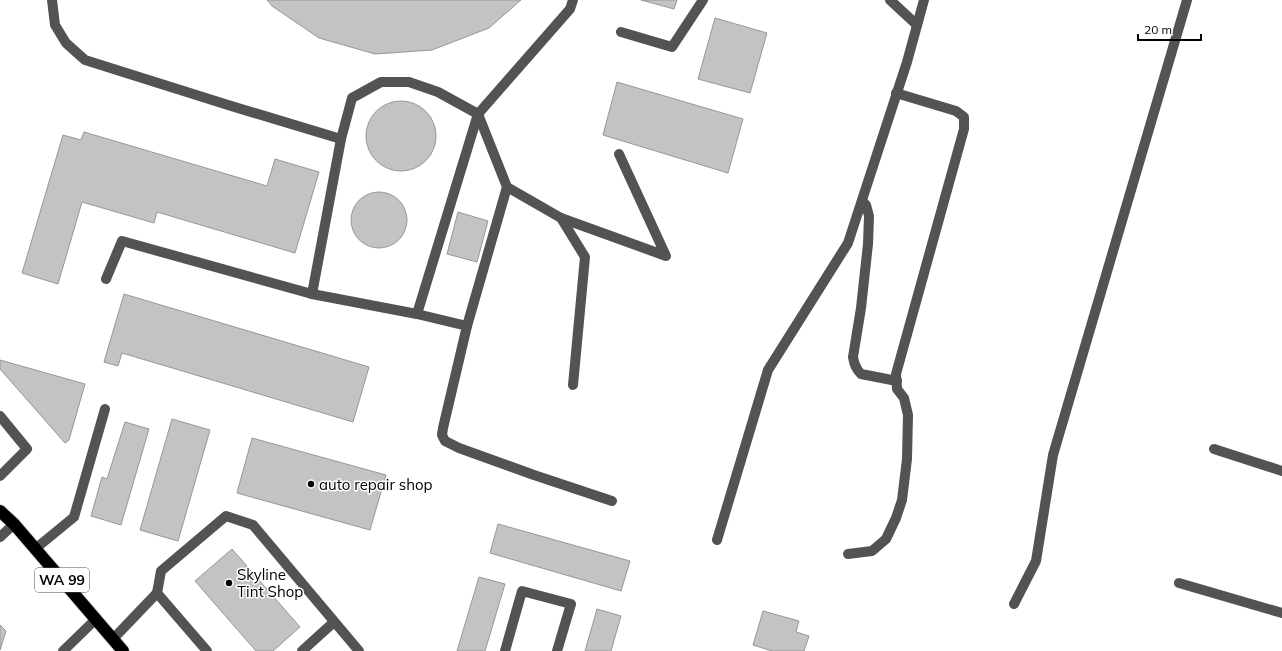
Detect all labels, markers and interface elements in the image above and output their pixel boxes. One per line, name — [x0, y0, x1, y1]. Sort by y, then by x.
scale bar — [1138, 16, 1201, 42]
text: 20 m — [1144, 22, 1172, 37]
place label: auto repair shop — [319, 475, 433, 494]
marker: auto repair shop — [306, 479, 316, 489]
place label: Skyline Tint Shop — [237, 565, 303, 601]
road number: WA 99 — [35, 568, 89, 592]
marker: Skyline Tint Shop — [224, 578, 234, 588]

